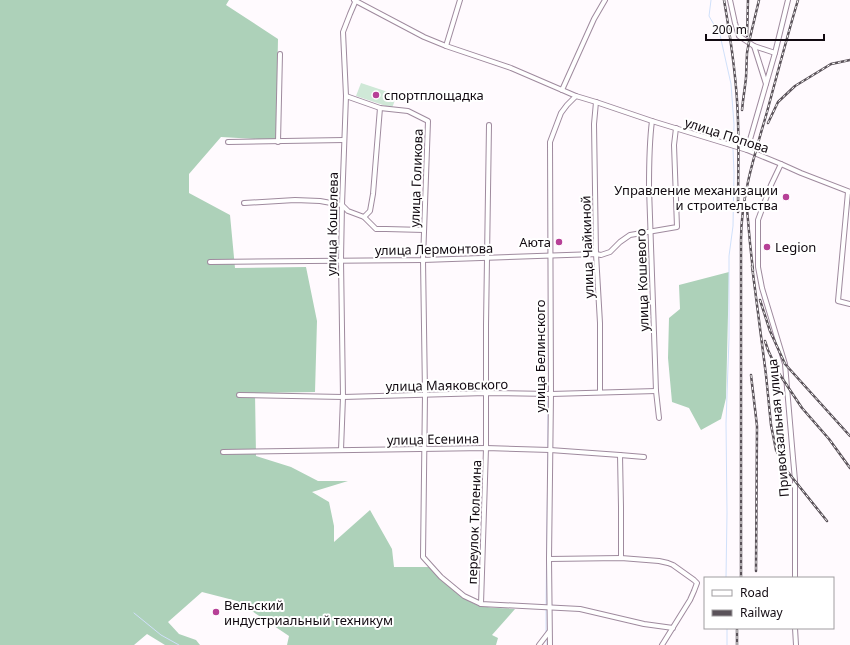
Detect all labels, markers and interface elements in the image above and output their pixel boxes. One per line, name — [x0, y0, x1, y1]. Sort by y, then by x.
scale bar — [706, 16, 824, 42]
text: 200 m — [712, 21, 747, 38]
place label: спортплощадка — [384, 86, 484, 104]
marker: спортплощадка — [371, 90, 381, 100]
street label: улица Попова — [683, 113, 771, 157]
street label: улица Голикова — [405, 128, 427, 228]
street label: улица Кошелева — [322, 172, 342, 276]
place label: Управление механизации и строительства — [614, 181, 778, 214]
marker: Управление механизации и строительства — [781, 192, 791, 202]
street label: улица Чайкиной — [576, 195, 598, 299]
street label: улица Кошевого — [631, 228, 653, 332]
place label: Аюта — [519, 233, 551, 251]
marker: Аюта — [554, 237, 564, 247]
place label: Legion — [775, 238, 816, 256]
street label: улица Лермонтова — [375, 239, 493, 259]
marker: Legion — [762, 242, 772, 252]
street label: улица Белинского — [531, 299, 549, 413]
street label: Привокзальная улица — [763, 358, 793, 498]
street label: улица Маяковского — [386, 375, 509, 395]
street label: улица Есенина — [387, 429, 479, 449]
street label: переулок Тюленина — [463, 459, 485, 585]
legend — [704, 577, 834, 629]
text: Road — [740, 584, 769, 601]
place label: Вельский индустриальный техникум — [224, 596, 393, 629]
text: Railway — [740, 604, 784, 621]
marker: Вельский индустриальный техникум — [211, 607, 221, 617]

